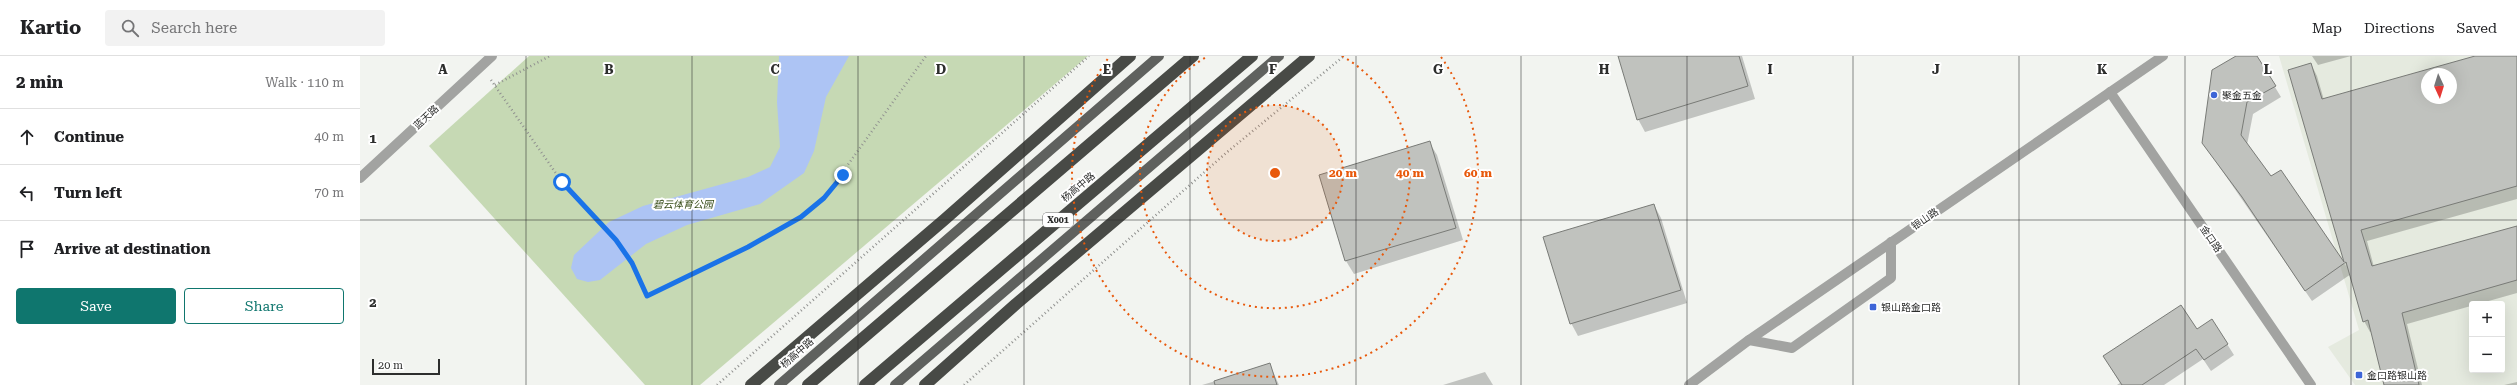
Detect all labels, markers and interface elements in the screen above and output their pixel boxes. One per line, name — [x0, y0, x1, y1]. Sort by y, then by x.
search box — [105, 10, 385, 46]
text: Kartio — [20, 16, 81, 39]
icon: search — [119, 17, 141, 39]
text: Search here — [151, 19, 237, 37]
text: Map — [2312, 20, 2342, 36]
text: Directions — [2364, 20, 2434, 36]
text: Saved — [2456, 20, 2497, 36]
text: A — [438, 62, 448, 77]
text: B — [604, 62, 614, 77]
text: C — [770, 62, 780, 77]
text: D — [936, 62, 946, 77]
text: E — [1103, 62, 1111, 77]
text: F — [1269, 62, 1277, 77]
text: G — [1433, 62, 1443, 77]
text: H — [1599, 62, 1610, 77]
text: I — [1767, 62, 1773, 77]
text: J — [1932, 62, 1940, 77]
text: K — [2097, 62, 2108, 77]
text: L — [2264, 62, 2272, 77]
north arrow — [2421, 68, 2457, 104]
text: 2 min — [16, 72, 63, 92]
text: Walk · 110 m — [265, 75, 344, 90]
marker: 聚金五金 — [2209, 90, 2219, 100]
place label: 聚金五金 — [2222, 90, 2262, 101]
street label: 蓝天路 — [411, 103, 441, 131]
icon: ahead — [16, 126, 38, 148]
text: Continue — [54, 128, 124, 146]
text: 40 m — [314, 129, 344, 144]
text: 1 — [369, 131, 377, 146]
route end — [834, 166, 852, 184]
centre of rings — [1268, 166, 1282, 180]
text: 20 m — [1329, 166, 1357, 180]
text: 40 m — [1396, 166, 1424, 180]
text: 60 m — [1464, 166, 1492, 180]
street label: 杨高中路 — [1059, 170, 1097, 204]
route start — [553, 173, 571, 191]
icon: left — [16, 182, 38, 204]
text: Turn left — [54, 184, 122, 202]
text: 70 m — [314, 185, 344, 200]
park label: 碧云体育公园 — [653, 199, 715, 210]
street label: 银山路 — [1909, 206, 1941, 232]
road number: X001 — [1043, 213, 1073, 227]
street label: 金口路 — [2198, 223, 2224, 255]
icon: arrive — [16, 238, 38, 260]
text: Arrive at destination — [54, 240, 210, 258]
button: Save — [16, 288, 176, 324]
button: Share — [184, 288, 344, 324]
text: 2 — [369, 295, 377, 310]
map controls — [2469, 301, 2505, 373]
button: + — [2469, 301, 2505, 337]
marker: 银山路金口路 — [1868, 302, 1878, 312]
place label: 银山路金口路 — [1881, 302, 1941, 313]
street label: 杨高中路 — [778, 336, 816, 370]
button: − — [2469, 337, 2505, 373]
scale bar — [372, 357, 440, 376]
text: 20 m — [378, 359, 403, 372]
marker: 金口路银山路 — [2354, 370, 2364, 380]
place label: 金口路银山路 — [2367, 370, 2427, 381]

